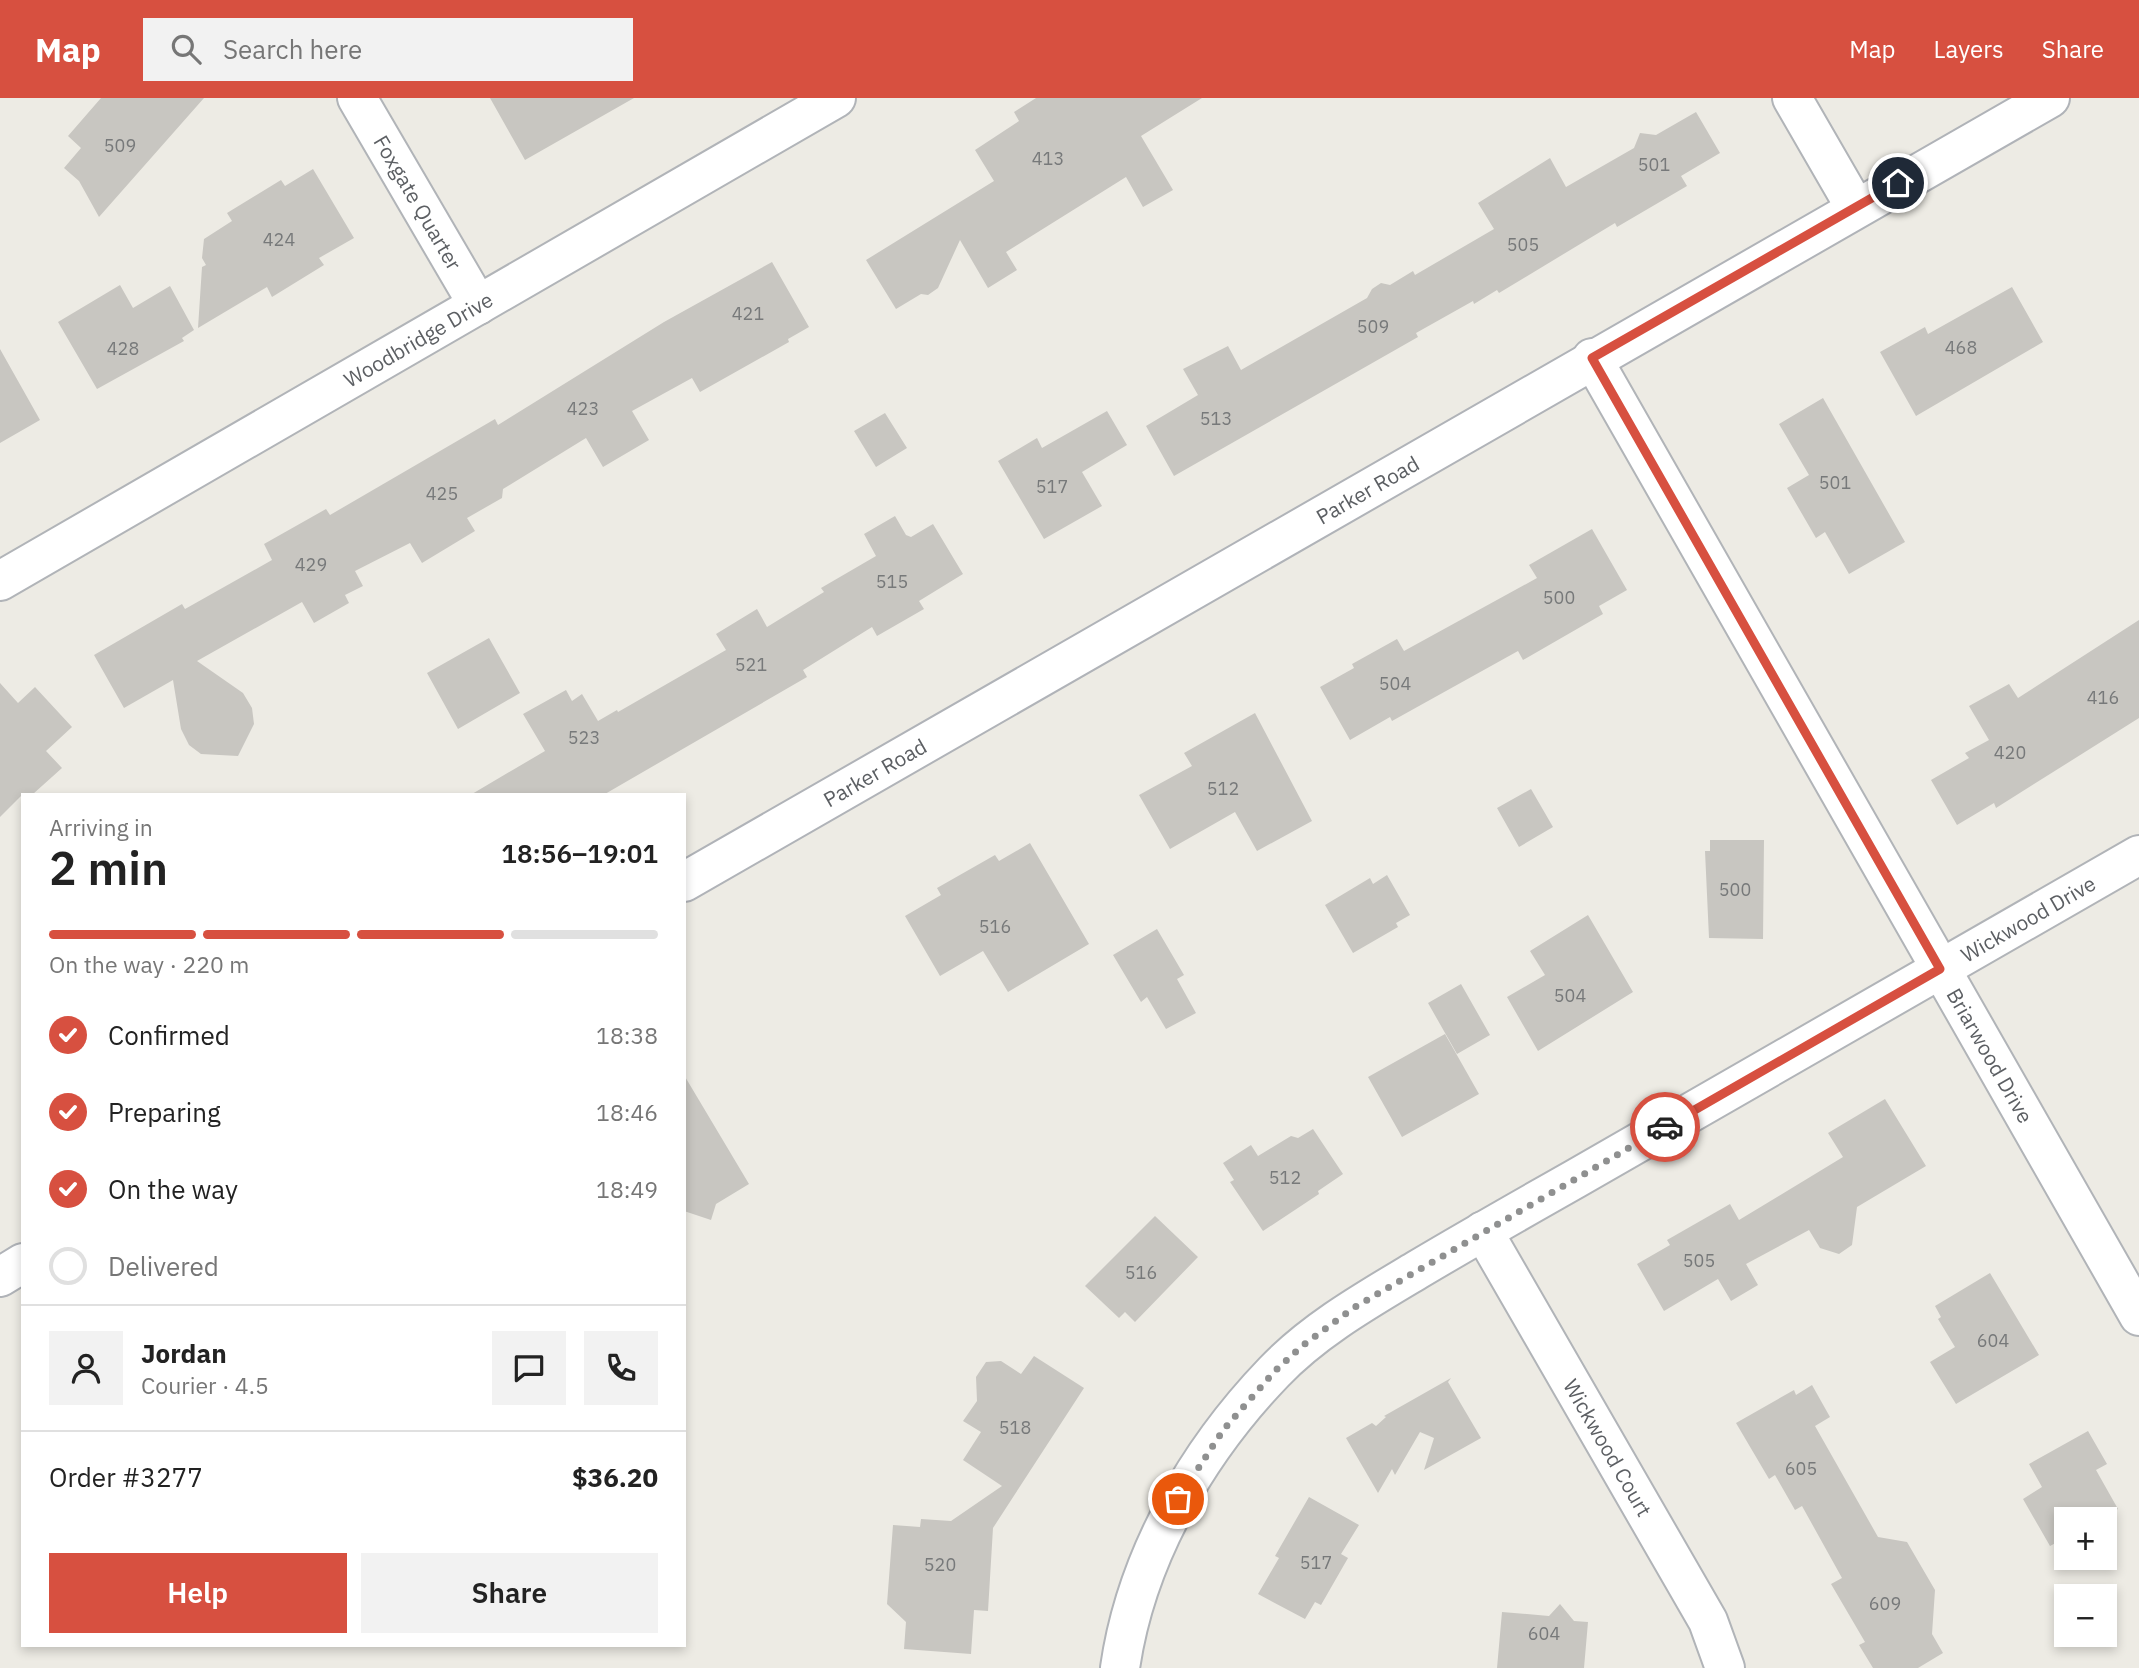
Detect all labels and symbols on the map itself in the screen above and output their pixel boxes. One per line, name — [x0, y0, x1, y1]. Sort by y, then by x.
street label: Foxgate Quarter — [368, 130, 469, 275]
house number: 509 — [104, 134, 136, 157]
house number: 413 — [1032, 147, 1064, 170]
house number: 501 — [1638, 153, 1670, 176]
pin — [1868, 153, 1928, 213]
house number: 424 — [263, 228, 295, 251]
house number: 505 — [1507, 233, 1539, 256]
street label: Woodbridge Drive — [339, 285, 498, 393]
house number: 421 — [732, 302, 764, 325]
house number: 509 — [1357, 315, 1389, 338]
house number: 468 — [1945, 336, 1977, 359]
house number: 428 — [107, 337, 139, 360]
house number: 423 — [567, 397, 599, 420]
house number: 513 — [1200, 407, 1232, 430]
street label: Parker Road — [1311, 449, 1424, 530]
house number: 501 — [1819, 471, 1851, 494]
house number: 517 — [1036, 475, 1068, 498]
house number: 425 — [426, 482, 458, 505]
house number: 429 — [295, 553, 327, 576]
house number: 515 — [876, 570, 908, 593]
house number: 500 — [1543, 586, 1575, 609]
house number: 521 — [735, 653, 767, 676]
house number: 504 — [1379, 672, 1411, 695]
house number: 416 — [2087, 686, 2119, 709]
house number: 523 — [568, 726, 600, 749]
street label: Parker Road — [818, 732, 932, 813]
house number: 420 — [1994, 741, 2026, 764]
house number: 512 — [1207, 777, 1239, 800]
street label: Wickwood Drive — [1956, 869, 2101, 968]
house number: 500 — [1719, 878, 1751, 901]
house number: 516 — [979, 915, 1011, 938]
street label: Briarwood Drive — [1941, 983, 2040, 1128]
house number: 504 — [1554, 984, 1586, 1007]
courier — [1630, 1092, 1700, 1162]
house number: 512 — [1269, 1166, 1301, 1189]
house number: 505 — [1683, 1249, 1715, 1272]
house number: 516 — [1125, 1261, 1157, 1284]
house number: 604 — [1977, 1329, 2009, 1352]
street label: Wickwood Court — [1557, 1374, 1659, 1521]
house number: 518 — [999, 1416, 1031, 1439]
house number: 605 — [1785, 1457, 1817, 1480]
pin — [1148, 1469, 1208, 1529]
house number: 517 — [1300, 1551, 1332, 1574]
house number: 520 — [924, 1553, 956, 1576]
house number: 609 — [1869, 1592, 1901, 1615]
house number: 604 — [1528, 1622, 1560, 1645]

